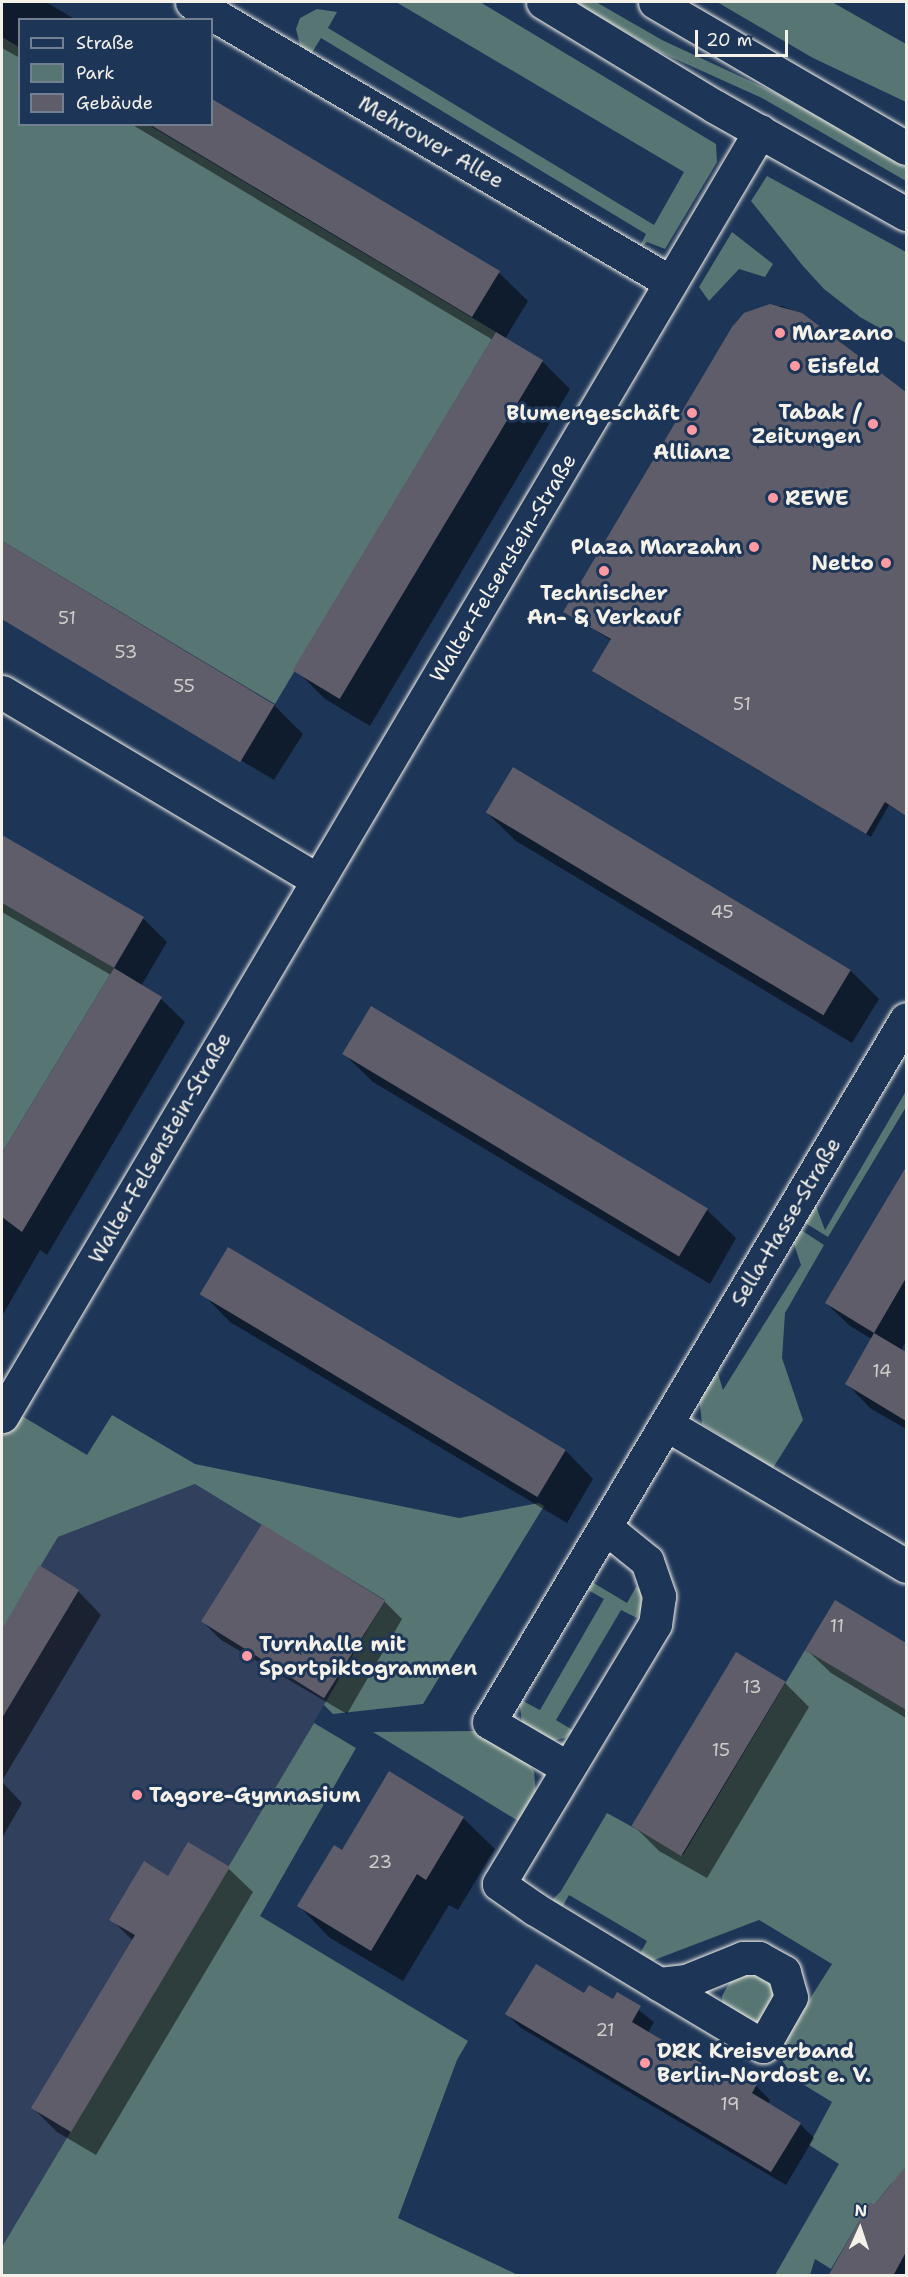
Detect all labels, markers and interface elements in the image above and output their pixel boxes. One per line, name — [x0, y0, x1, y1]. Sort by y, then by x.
legend — [18, 18, 213, 126]
scale bar — [698, 18, 791, 56]
text: 20 m — [706, 28, 752, 52]
text: Straße — [76, 31, 134, 55]
text: Park — [76, 61, 115, 85]
street label: Mehrower Allee — [354, 90, 508, 194]
text: Gebäude — [76, 91, 153, 115]
place label: Marzano — [792, 320, 893, 346]
marker: Marzano — [773, 326, 787, 340]
place label: Eisfeld — [807, 353, 880, 379]
marker: Eisfeld — [788, 359, 802, 373]
place label: Tabak / Zeitungen — [752, 399, 861, 449]
place label: Blumengeschäft — [506, 400, 680, 426]
marker: Blumengeschäft — [685, 406, 699, 420]
marker: Tabak / Zeitungen — [866, 417, 880, 431]
marker: Allianz — [685, 423, 699, 437]
place label: Allianz — [653, 439, 731, 465]
street label: Walter-Felsenstein-Straße — [425, 449, 581, 687]
place label: REWE — [785, 485, 849, 511]
marker: REWE — [766, 491, 780, 505]
place label: Plaza Marzahn — [571, 534, 742, 560]
marker: Plaza Marzahn — [747, 540, 761, 554]
place label: Netto — [811, 550, 874, 576]
marker: Netto — [879, 556, 893, 570]
marker: Technischer An- & Verkauf — [597, 564, 611, 578]
place label: Technischer An- & Verkauf — [527, 580, 681, 630]
house number: 51 — [58, 607, 76, 629]
house number: 53 — [115, 641, 137, 663]
house number: 55 — [173, 675, 195, 697]
house number: 51 — [733, 693, 751, 715]
house number: 45 — [710, 901, 734, 923]
street label: Walter-Felsenstein-Straße — [83, 1028, 237, 1268]
street label: Sella-Hasse-Straße — [726, 1133, 846, 1311]
house number: 14 — [872, 1360, 892, 1382]
house number: 11 — [830, 1615, 844, 1637]
place label: Turnhalle mit Sportpiktogrammen — [259, 1631, 477, 1681]
marker: Turnhalle mit Sportpiktogrammen — [240, 1649, 254, 1663]
house number: 13 — [742, 1676, 762, 1698]
house number: 15 — [712, 1739, 730, 1761]
place label: Tagore-Gymnasium — [149, 1782, 361, 1808]
marker: Tagore-Gymnasium — [130, 1788, 144, 1802]
house number: 23 — [368, 1851, 392, 1873]
house number: 21 — [595, 2019, 615, 2041]
place label: DRK Kreisverband Berlin-Nordost e. V. — [657, 2038, 871, 2088]
marker: DRK Kreisverband Berlin-Nordost e. V. — [638, 2056, 652, 2070]
house number: 19 — [720, 2093, 740, 2115]
north arrow — [830, 2199, 890, 2259]
text: N — [854, 2200, 868, 2221]

